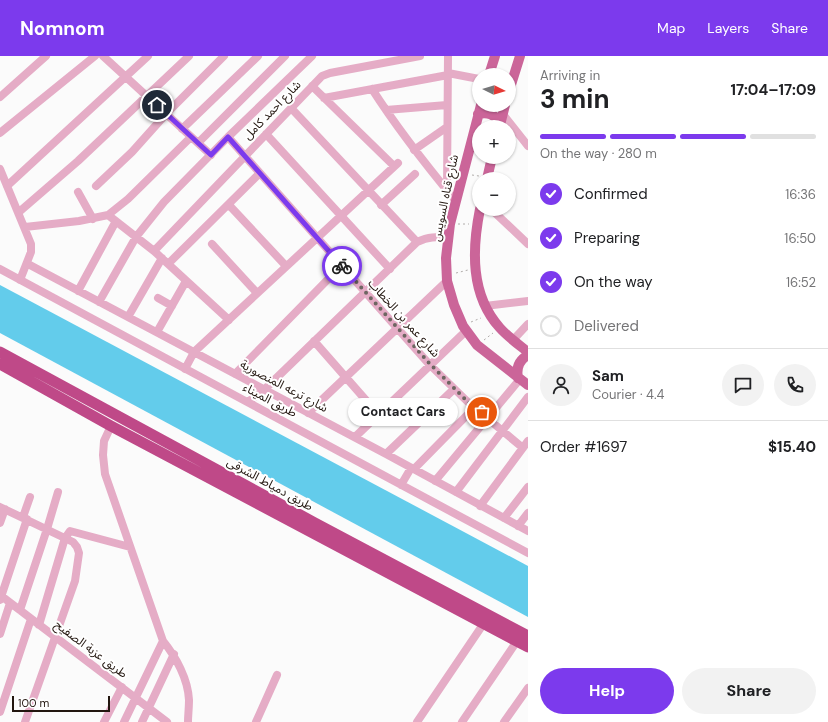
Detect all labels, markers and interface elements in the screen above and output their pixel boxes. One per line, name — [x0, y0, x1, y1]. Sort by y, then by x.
text: Nomnom — [20, 16, 105, 41]
text: Map — [657, 19, 685, 37]
text: Layers — [707, 19, 749, 37]
text: Share — [771, 19, 808, 37]
text: Arriving in — [540, 67, 600, 84]
north arrow — [472, 68, 516, 112]
map controls — [472, 68, 516, 216]
street label: شارع احمد كامل — [240, 77, 305, 144]
text: 17:04–17:09 — [731, 80, 816, 100]
text: 3 min — [540, 82, 609, 116]
pin — [140, 88, 174, 122]
icon: home — [146, 94, 168, 116]
button: + — [472, 120, 516, 164]
text: On the way · 280 m — [540, 145, 657, 162]
street label: شارع قناه السويس — [428, 153, 463, 243]
button: − — [472, 172, 516, 216]
icon: check — [540, 183, 562, 205]
text: Confirmed — [574, 184, 648, 204]
text: 16:36 — [785, 186, 816, 203]
icon: check — [540, 227, 562, 249]
text: Preparing — [574, 228, 640, 248]
text: 16:50 — [784, 230, 816, 247]
courier — [322, 246, 362, 286]
icon: bike — [331, 255, 353, 277]
icon: check — [540, 271, 562, 293]
text: On the way — [574, 272, 653, 292]
text: 16:52 — [786, 274, 816, 291]
street label: شارع عمر بن الخطاب — [364, 275, 443, 361]
text: Delivered — [574, 316, 639, 336]
street label: شارع ترعه المنصورية — [237, 356, 331, 417]
button: person — [540, 364, 582, 406]
button: chat — [722, 364, 764, 406]
button: phone — [774, 364, 816, 406]
text: Sam — [592, 366, 624, 386]
street label: طريق الميناء — [240, 379, 300, 421]
text: Courier · 4.4 — [592, 386, 664, 403]
pin — [465, 395, 499, 429]
callout: Contact Cars — [348, 398, 458, 426]
icon: bag — [471, 401, 493, 423]
text: Contact Cars — [361, 403, 445, 420]
text: Order #1697 — [540, 437, 627, 457]
text: $15.40 — [768, 437, 816, 457]
street label: طريق دمياط الشرقى — [224, 454, 316, 514]
street label: طريق عزبة الصفيح — [51, 616, 131, 682]
button: Help — [540, 668, 674, 714]
button: Share — [682, 668, 816, 714]
scale bar — [12, 694, 110, 713]
text: 100 m — [18, 696, 49, 710]

